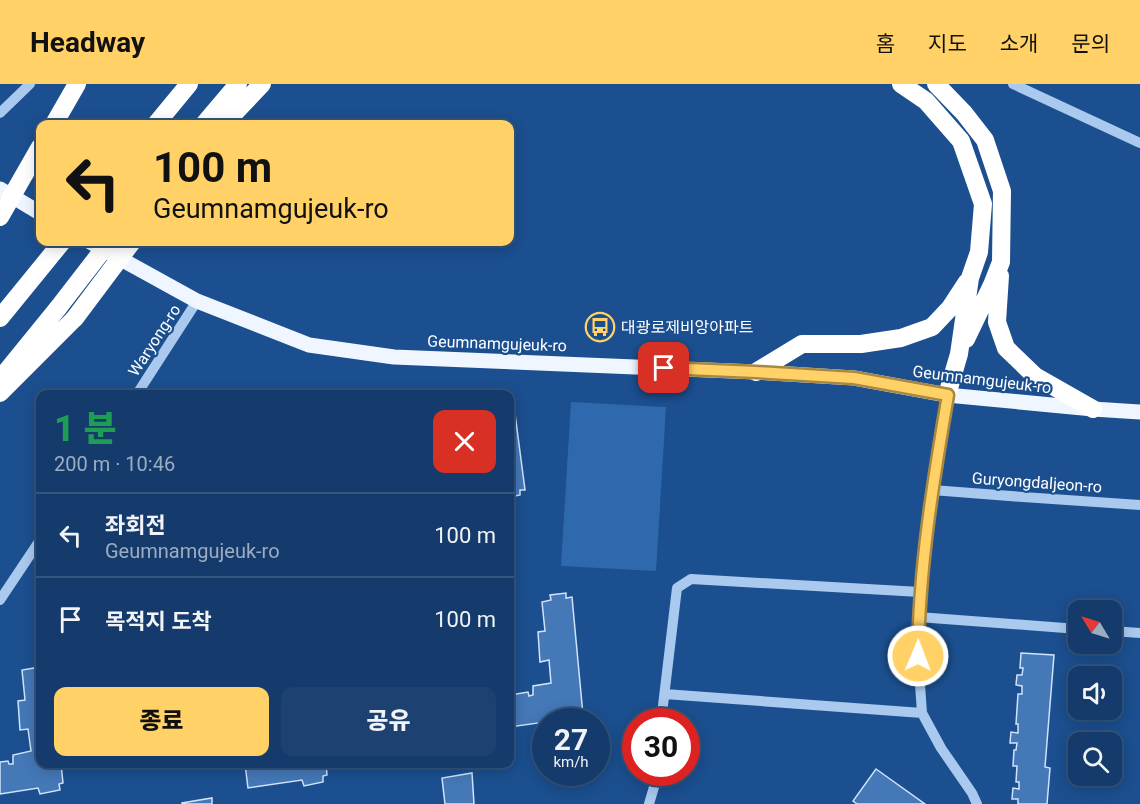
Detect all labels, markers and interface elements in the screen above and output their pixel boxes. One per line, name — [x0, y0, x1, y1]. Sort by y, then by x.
text: Headway — [30, 26, 145, 59]
text: 홈 — [876, 32, 895, 56]
text: 지도 — [928, 32, 967, 56]
text: 소개 — [1000, 32, 1038, 56]
text: 문의 — [1071, 32, 1110, 56]
text: 100 m — [153, 143, 272, 192]
icon: left — [54, 144, 132, 222]
text: Geumnamgujeuk-ro — [153, 193, 389, 225]
street label: Waryong-ro — [124, 301, 185, 380]
bus stop icon: 대광로제비앙아파트 — [584, 311, 616, 343]
place label: 대광로제비앙아파트 — [621, 318, 753, 337]
street label: Geumnamgujeuk-ro — [427, 332, 567, 355]
pin — [638, 342, 689, 393]
icon: arrive — [647, 351, 680, 384]
street label: Geumnamgujeuk-ro — [911, 362, 1052, 397]
text: 1 분 — [54, 408, 117, 450]
button: close — [433, 410, 496, 473]
text: 200 m · 10:46 — [54, 452, 175, 476]
street label: Guryongdaljeon-ro — [971, 468, 1103, 497]
text: 좌회전 — [105, 513, 166, 538]
icon: left — [54, 519, 87, 552]
text: 100 m — [434, 523, 496, 548]
text: Geumnamgujeuk-ro — [105, 539, 280, 563]
north arrow — [1068, 600, 1122, 654]
map controls — [1068, 600, 1122, 786]
icon: arrive — [54, 603, 87, 636]
text: 100 m — [434, 607, 496, 632]
text: 목적지 도착 — [105, 609, 212, 634]
position arrow — [886, 624, 950, 688]
button: sound — [1068, 666, 1122, 720]
button: 종료 — [54, 687, 269, 756]
button: 공유 — [281, 687, 496, 756]
speed limit sign: 30 — [622, 708, 700, 786]
text: 27 — [554, 722, 588, 757]
button: search — [1068, 732, 1122, 786]
text: km/h — [553, 753, 589, 771]

